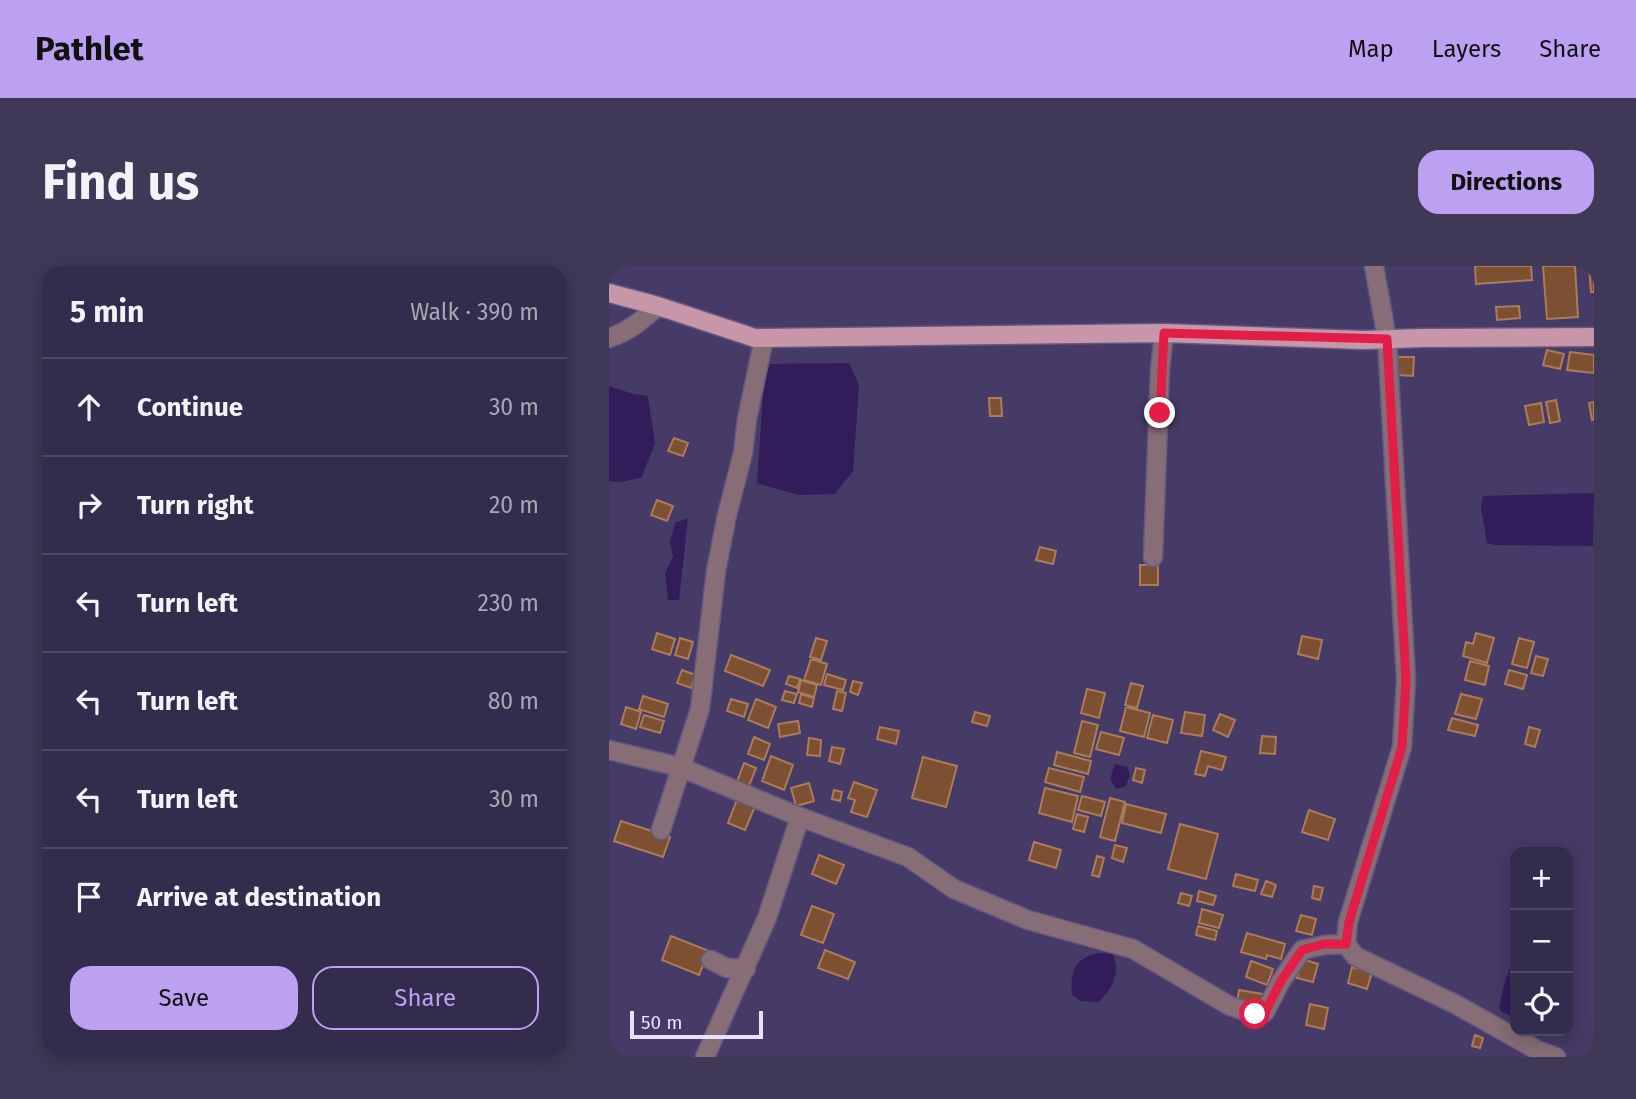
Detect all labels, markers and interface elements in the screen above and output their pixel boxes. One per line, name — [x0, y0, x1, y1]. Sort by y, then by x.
text: Pathlet — [35, 29, 144, 69]
text: Map — [1348, 35, 1394, 63]
text: Layers — [1432, 35, 1501, 63]
text: Share — [1539, 35, 1601, 63]
button: Directions — [1418, 150, 1594, 214]
text: Find us — [42, 153, 199, 212]
text: 5 min — [70, 294, 144, 330]
text: Walk · 390 m — [410, 298, 539, 326]
icon: ahead — [70, 388, 108, 426]
text: Continue — [137, 392, 243, 423]
text: 30 m — [489, 393, 539, 421]
route end — [1144, 397, 1175, 428]
icon: right — [70, 486, 108, 524]
text: Turn right — [137, 490, 254, 521]
text: 20 m — [489, 491, 539, 519]
icon: left — [70, 584, 108, 622]
text: Turn left — [137, 588, 238, 619]
text: 230 m — [478, 589, 539, 617]
icon: left — [70, 682, 108, 720]
text: Turn left — [137, 686, 238, 717]
text: 80 m — [488, 687, 539, 715]
icon: left — [70, 780, 108, 818]
text: Turn left — [137, 784, 238, 815]
text: 30 m — [489, 785, 539, 813]
map controls — [1510, 847, 1573, 1036]
button: + — [1510, 847, 1573, 910]
icon: arrive — [70, 878, 108, 916]
text: Arrive at destination — [137, 882, 381, 913]
button: − — [1510, 910, 1573, 973]
button: Save — [70, 966, 298, 1030]
button: Share — [312, 966, 539, 1030]
button: locate — [1510, 973, 1573, 1036]
route start — [1239, 998, 1270, 1029]
scale bar — [630, 1008, 763, 1040]
text: 50 m — [641, 1011, 682, 1034]

